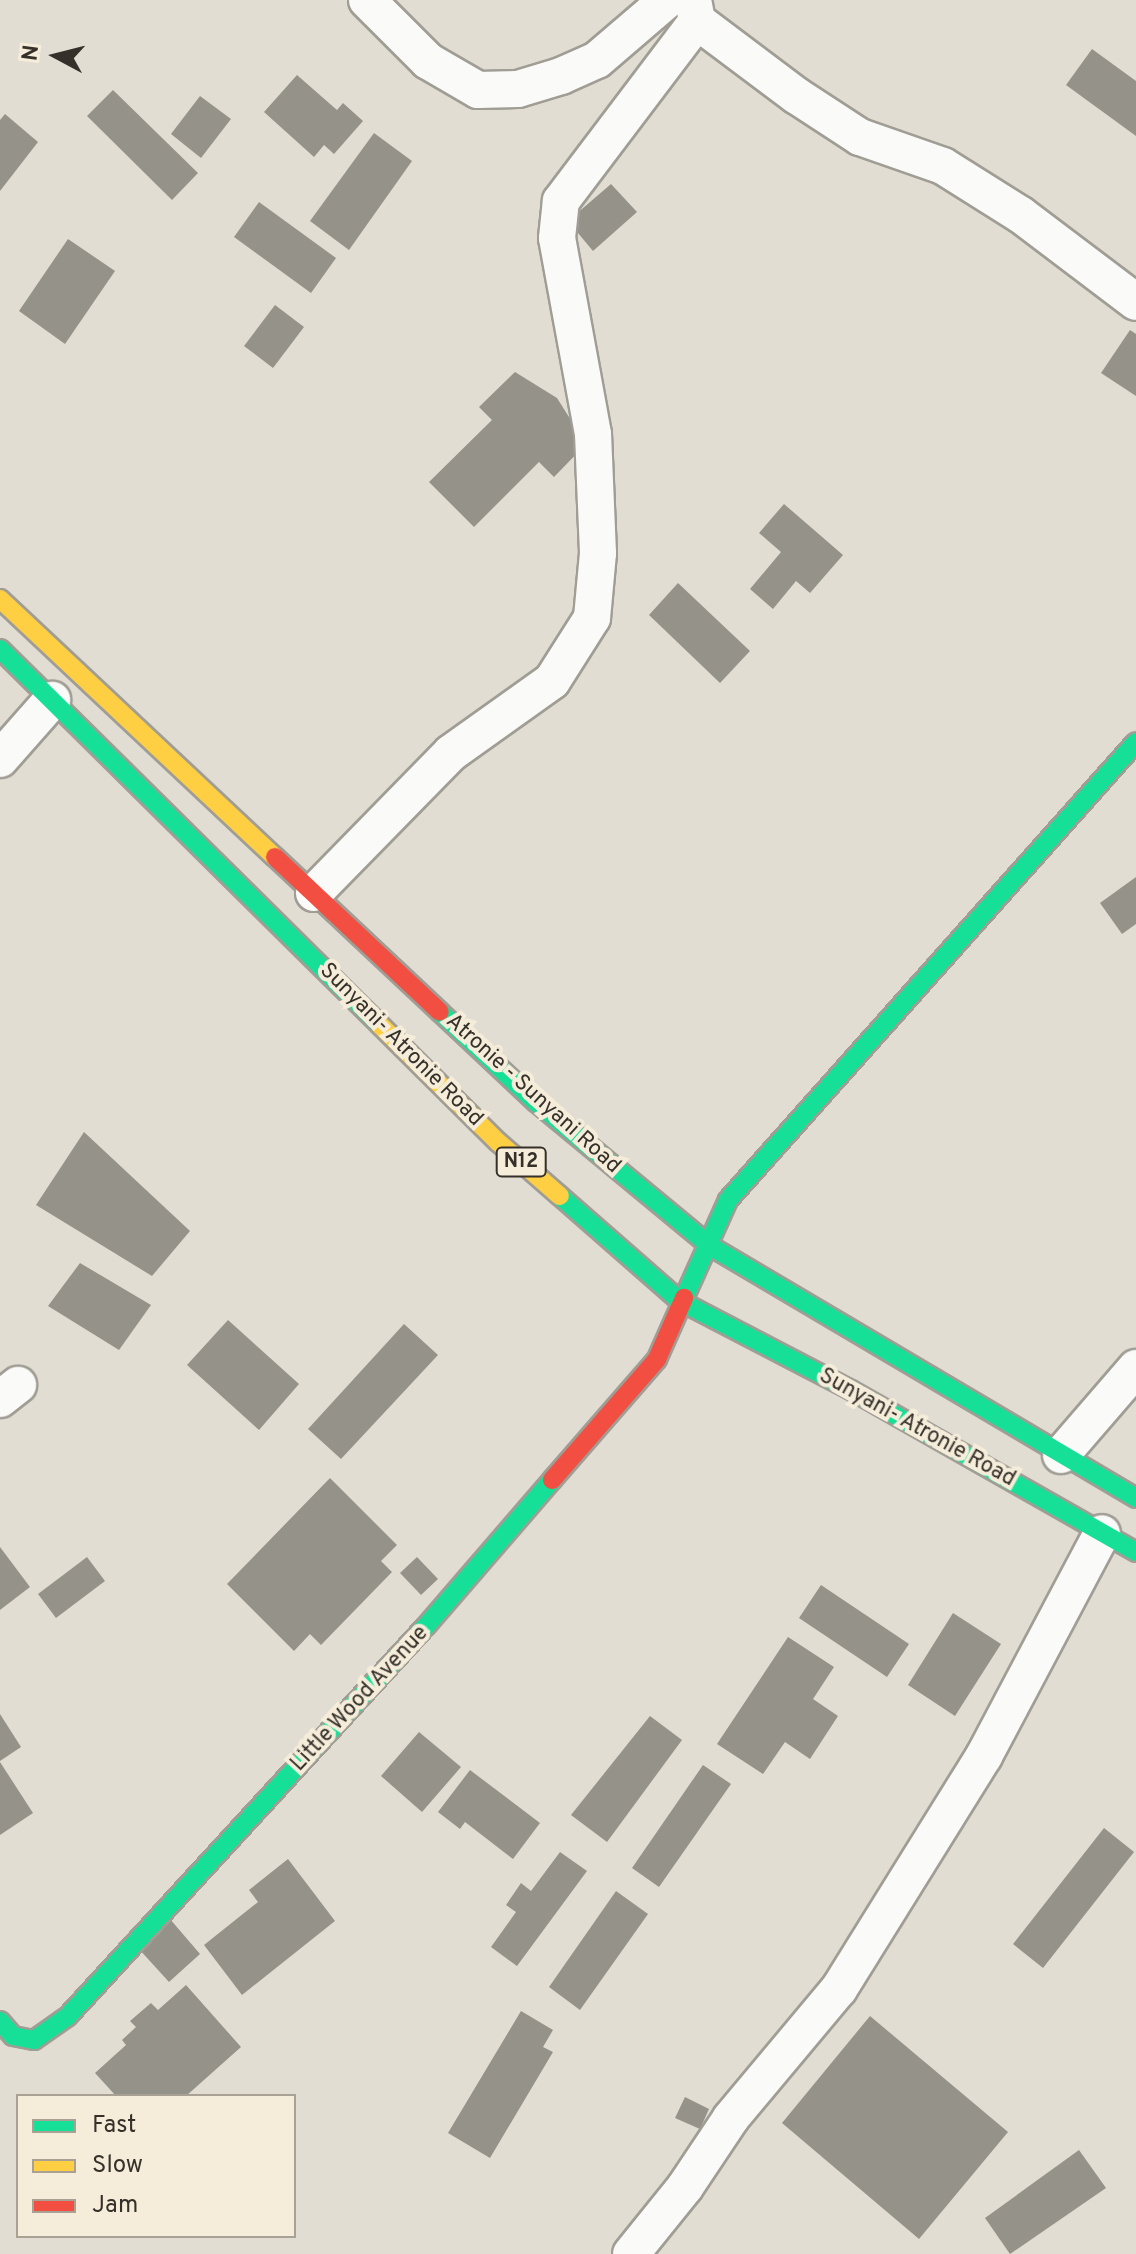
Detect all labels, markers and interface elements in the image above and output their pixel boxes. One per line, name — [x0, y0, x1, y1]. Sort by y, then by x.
north arrow — [16, 16, 96, 96]
text: N — [17, 44, 46, 63]
street label: Sunyani- Atronie Road — [313, 957, 489, 1133]
street label: Atronie - Sunyani Road — [440, 1008, 626, 1180]
road number: N12 — [495, 1146, 547, 1178]
street label: Sunyani- Atronie Road — [814, 1363, 1020, 1493]
street label: Little Wood Avenue — [285, 1620, 435, 1778]
legend — [16, 2094, 296, 2238]
text: Fast — [92, 2111, 136, 2141]
text: Slow — [92, 2151, 143, 2181]
text: Jam — [92, 2191, 138, 2221]

